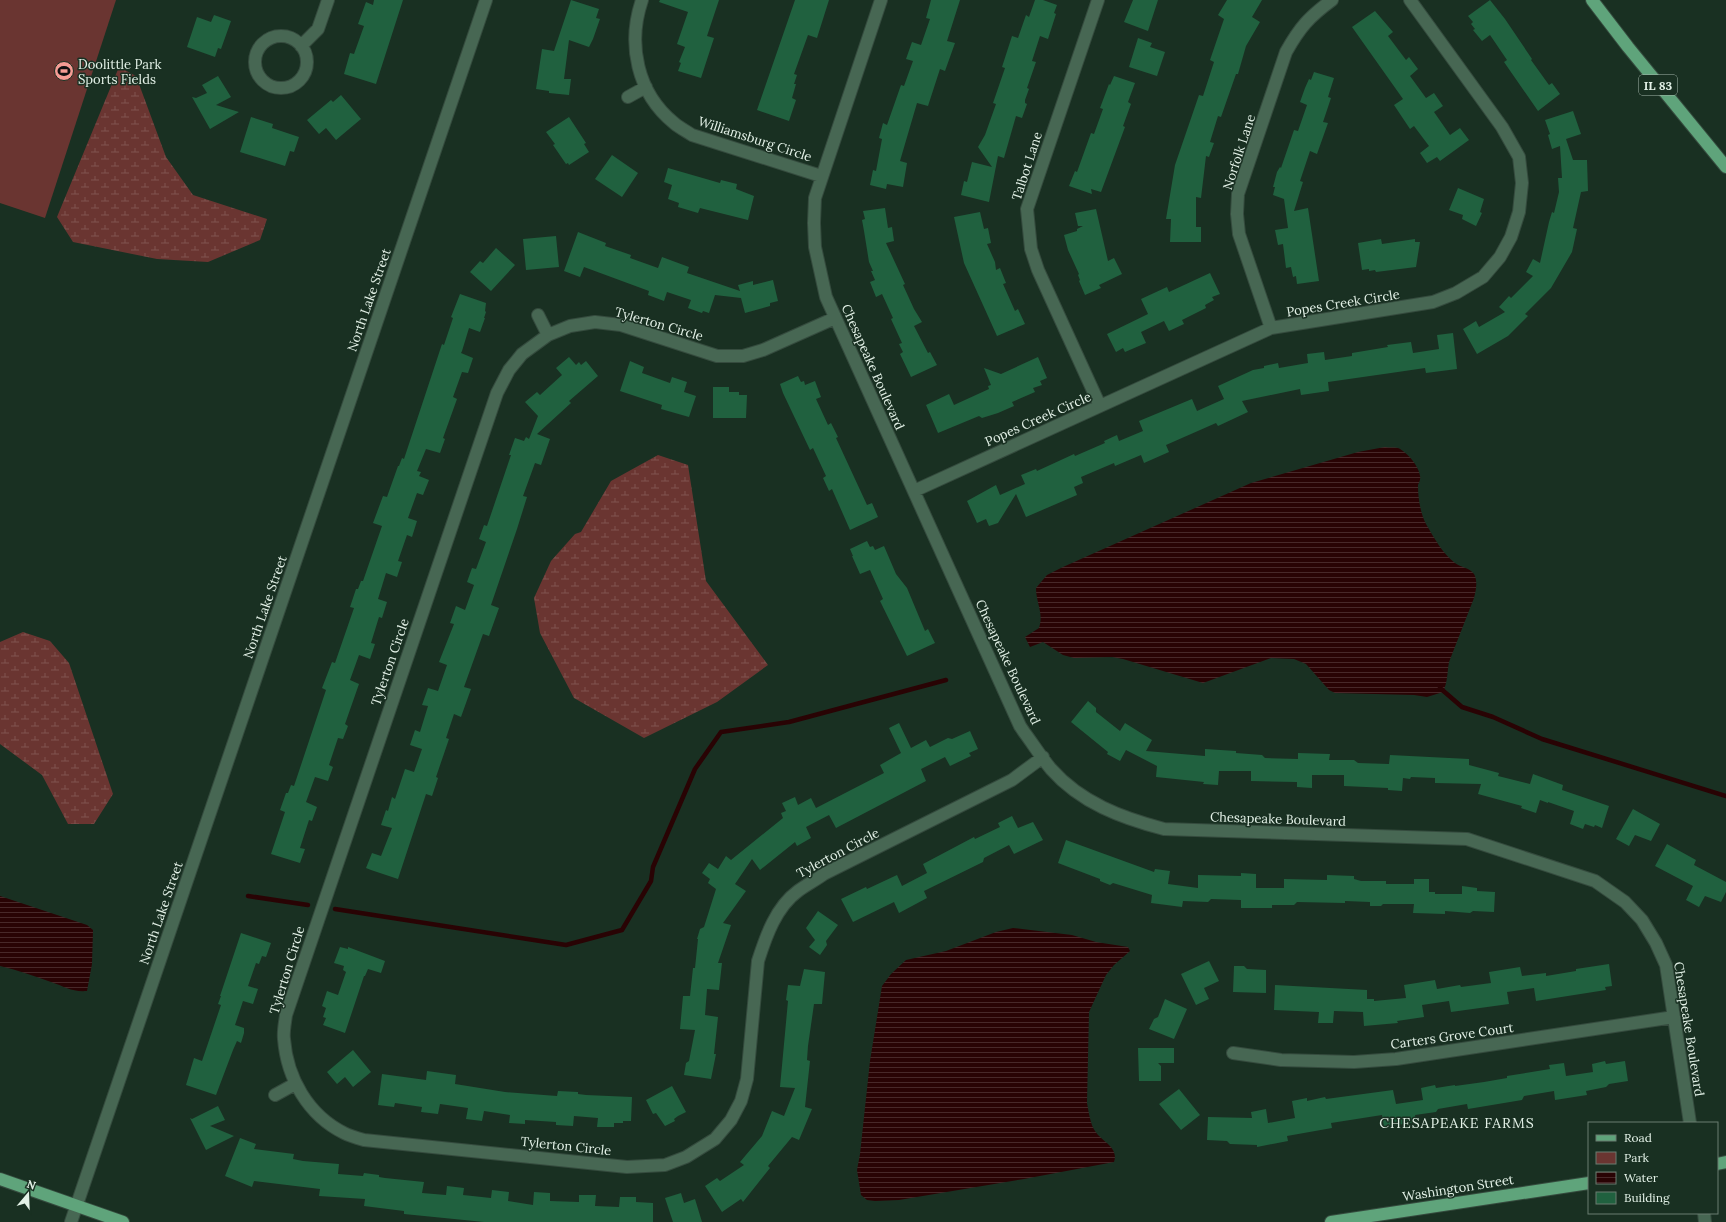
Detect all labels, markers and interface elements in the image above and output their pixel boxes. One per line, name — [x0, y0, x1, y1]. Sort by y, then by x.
place label: Doolittle Park Sports Fields — [78, 56, 162, 88]
sports icon: Doolittle Park Sports Fields — [53, 60, 75, 82]
road number: IL 83 — [1639, 75, 1677, 95]
street label: Norfolk Lane — [1219, 112, 1259, 192]
street label: Williamsburg Circle — [696, 113, 814, 165]
street label: Talbot Lane — [1008, 129, 1046, 203]
street label: North Lake Street — [343, 246, 395, 354]
street label: Popes Creek Circle — [1285, 286, 1401, 320]
street label: Chesapeake Boulevard — [838, 301, 908, 433]
street label: Tylerton Circle — [613, 303, 705, 345]
street label: Popes Creek Circle — [982, 388, 1094, 450]
street label: North Lake Street — [239, 553, 291, 661]
street label: Chesapeake Boulevard — [972, 597, 1045, 727]
street label: Tylerton Circle — [367, 616, 413, 708]
street label: Chesapeake Boulevard — [1210, 808, 1346, 830]
street label: Tylerton Circle — [794, 824, 882, 882]
street label: North Lake Street — [135, 859, 187, 967]
street label: Tylerton Circle — [266, 924, 308, 1016]
street label: Chesapeake Boulevard — [1670, 961, 1708, 1098]
street label: Carters Grove Court — [1390, 1019, 1514, 1053]
district label: CHESAPEAKE FARMS — [1379, 1114, 1535, 1132]
legend — [1588, 1122, 1718, 1214]
text: Road — [1624, 1130, 1652, 1145]
street label: Tylerton Circle — [520, 1133, 612, 1159]
text: Park — [1624, 1150, 1650, 1165]
text: Water — [1624, 1170, 1659, 1185]
street label: Washington Street — [1401, 1171, 1515, 1205]
north arrow — [8, 1174, 48, 1214]
text: N — [25, 1177, 38, 1193]
text: Building — [1624, 1190, 1670, 1205]

